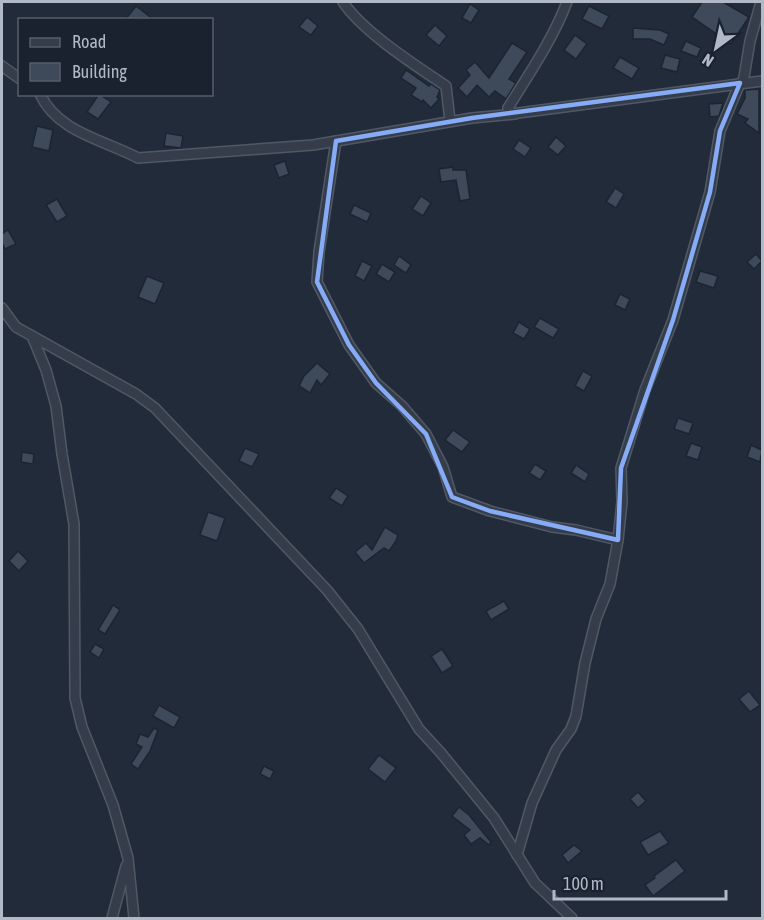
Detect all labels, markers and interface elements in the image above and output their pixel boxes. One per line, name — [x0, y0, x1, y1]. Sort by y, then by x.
legend — [18, 18, 213, 96]
north arrow — [686, 18, 746, 78]
text: Road — [72, 31, 106, 52]
text: N — [699, 50, 717, 71]
text: Building — [72, 61, 127, 82]
scale bar — [554, 863, 726, 901]
text: 100 m — [563, 873, 604, 894]

